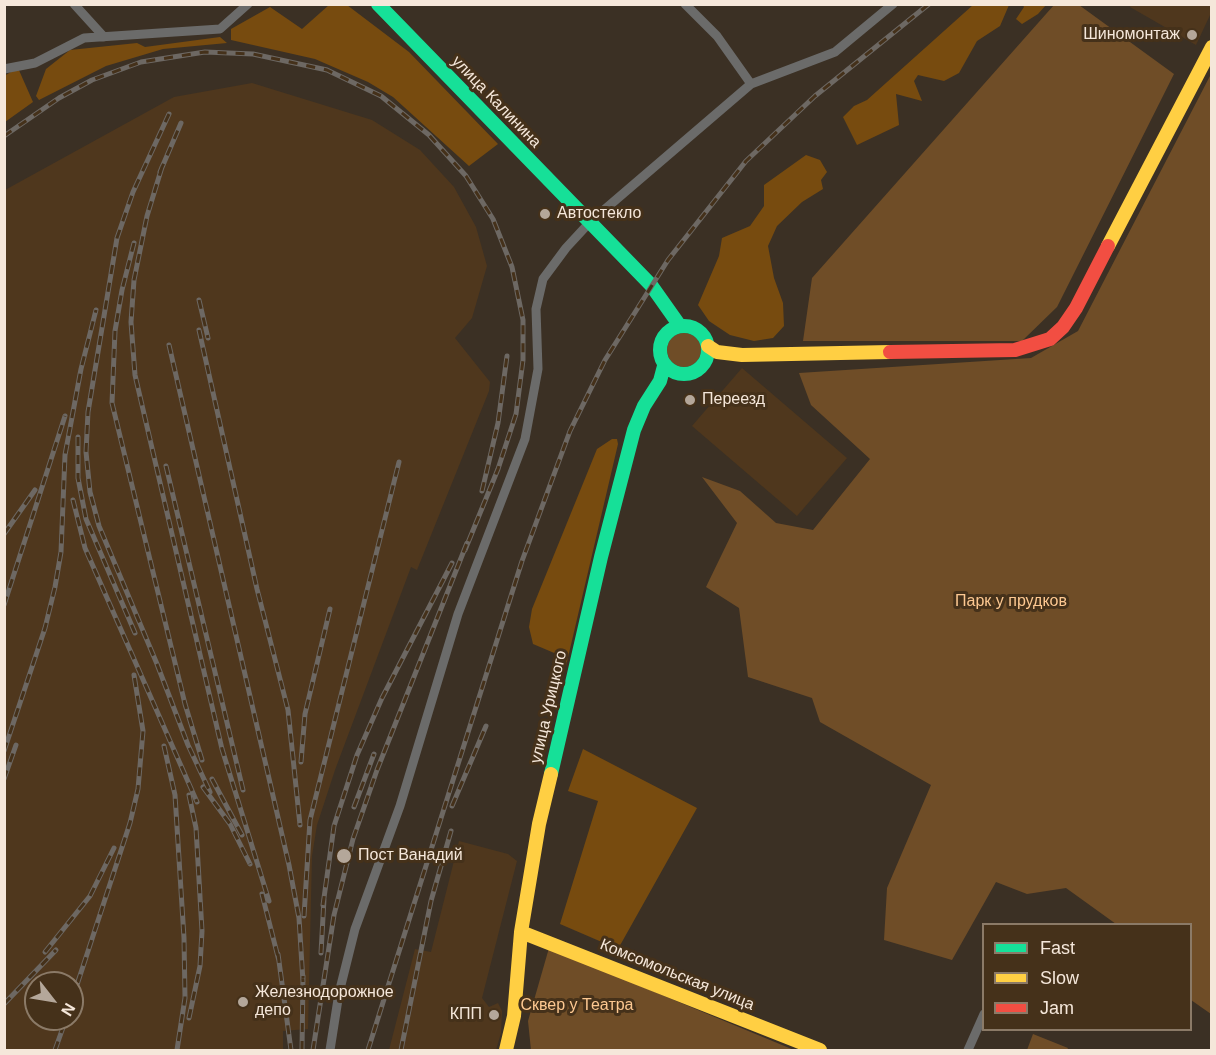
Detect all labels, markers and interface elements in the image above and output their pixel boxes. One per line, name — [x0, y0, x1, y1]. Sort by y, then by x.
place label: Шиномонтаж — [1083, 25, 1180, 45]
marker: Шиномонтаж — [1185, 28, 1199, 42]
street label: улица Калинина — [447, 52, 545, 152]
place label: Автостекло — [557, 204, 642, 224]
marker: Автостекло — [538, 207, 552, 221]
place label: Переезд — [702, 390, 765, 410]
marker: Переезд — [683, 393, 697, 407]
park label: Парк у прудков — [955, 592, 1067, 612]
street label: улица Урицкого — [527, 649, 571, 765]
place label: Пост Ванадий — [358, 846, 463, 866]
marker: Пост Ванадий — [335, 847, 353, 865]
legend — [982, 923, 1192, 1031]
street label: Комсомольская улица — [597, 935, 757, 1015]
text: Fast — [1040, 938, 1075, 958]
text: Slow — [1040, 968, 1079, 988]
north arrow — [24, 971, 84, 1031]
place label: Железнодорожное депо — [255, 983, 394, 1021]
marker: Железнодорожное депо — [236, 995, 250, 1009]
park label: Сквер у Театра — [520, 996, 634, 1016]
text: Jam — [1040, 998, 1074, 1018]
text: N — [58, 1000, 78, 1019]
place label: КПП — [450, 1005, 482, 1025]
marker: КПП — [487, 1008, 501, 1022]

